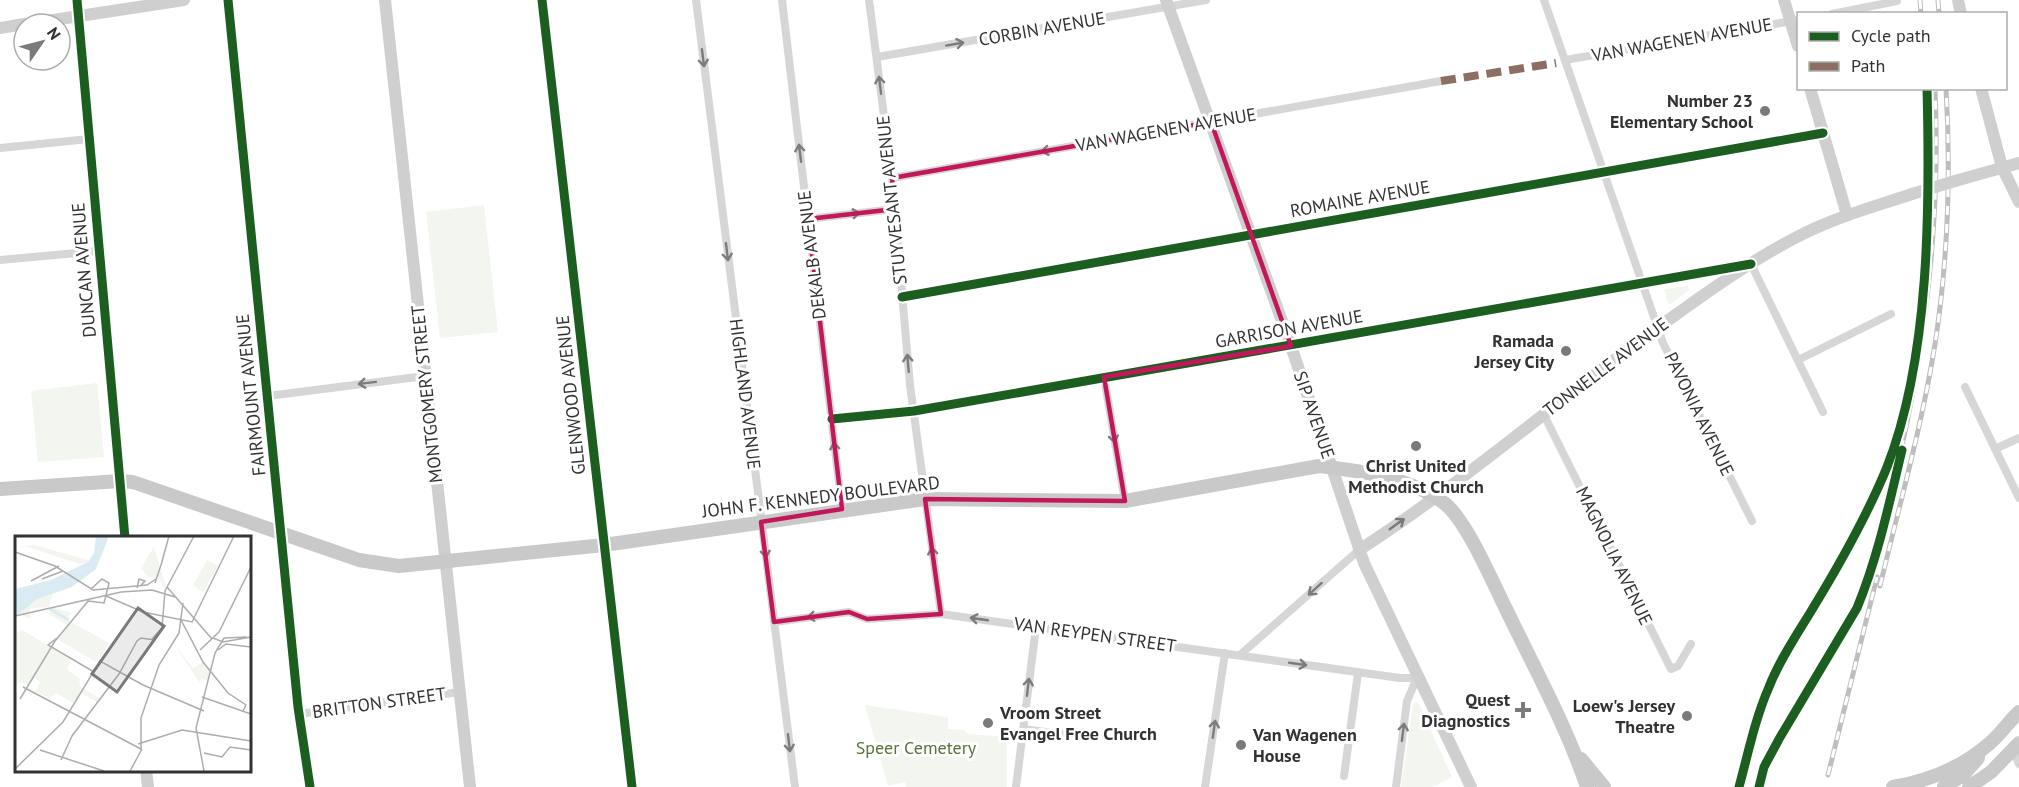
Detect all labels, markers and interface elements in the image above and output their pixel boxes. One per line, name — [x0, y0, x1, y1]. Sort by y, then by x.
street label: CORBIN AVENUE — [977, 6, 1107, 51]
north arrow — [12, 12, 72, 72]
street label: VAN WAGENEN AVENUE — [1589, 12, 1774, 67]
legend — [1797, 12, 2007, 90]
text: N — [43, 23, 65, 43]
text: Cycle path — [1851, 24, 1931, 47]
one-way arrow — [945, 38, 965, 49]
one-way arrow — [698, 48, 709, 67]
text: Path — [1851, 54, 1885, 77]
one-way arrow — [875, 76, 886, 95]
place label: Number 23 Elementary School — [1610, 89, 1754, 133]
street label: VAN WAGENEN AVENUE — [1073, 102, 1258, 157]
marker: Number 23 Elementary School — [1758, 104, 1772, 118]
street label: STUYVESANT AVENUE — [871, 114, 912, 286]
one-way arrow — [794, 144, 805, 164]
one-way arrow — [1040, 145, 1060, 156]
street label: ROMAINE AVENUE — [1288, 175, 1432, 222]
street label: DEKALB AVENUE — [792, 189, 831, 321]
street label: DUNCAN AVENUE — [66, 202, 101, 338]
one-way arrow — [841, 208, 861, 219]
one-way arrow — [722, 241, 733, 261]
street label: MONTGOMERY STREET — [406, 304, 447, 484]
street label: GARRISON AVENUE — [1213, 304, 1365, 353]
street label: TONNELLE AVENUE — [1539, 312, 1673, 421]
street label: FAIRMOUNT AVENUE — [231, 313, 270, 477]
street label: GLENWOOD AVENUE — [551, 314, 590, 476]
street label: HIGHLAND AVENUE — [725, 317, 766, 471]
place label: Ramada Jersey City — [1473, 329, 1554, 373]
marker: Ramada Jersey City — [1559, 344, 1573, 358]
street label: PAVONIA AVENUE — [1659, 348, 1739, 480]
one-way arrow — [902, 353, 913, 373]
street label: SIP AVENUE — [1289, 368, 1340, 462]
one-way arrow — [357, 378, 377, 389]
one-way arrow — [1108, 424, 1119, 444]
marker: Christ United Methodist Church — [1409, 439, 1423, 453]
one-way arrow — [830, 442, 841, 462]
place label: Christ United Methodist Church — [1348, 454, 1484, 498]
street label: JOHN F. KENNEDY BOULEVARD — [700, 471, 941, 523]
street label: MAGNOLIA AVENUE — [1571, 483, 1658, 629]
one-way arrow — [1389, 517, 1405, 530]
inset map — [15, 536, 250, 772]
one-way arrow — [759, 539, 770, 559]
one-way arrow — [927, 547, 938, 566]
one-way arrow — [1308, 581, 1324, 595]
one-way arrow — [807, 611, 826, 622]
street label: VAN REYPEN STREET — [1012, 612, 1178, 657]
one-way arrow — [970, 614, 990, 625]
one-way arrow — [1288, 658, 1308, 669]
one-way arrow — [1023, 678, 1034, 698]
street label: BRITTON STREET — [311, 682, 447, 723]
place label: Quest Diagnostics — [1421, 688, 1511, 732]
place label: Loew's Jersey Theatre — [1573, 694, 1675, 738]
place label: Vroom Street Evangel Free Church — [999, 701, 1157, 745]
marker: Quest Diagnostics — [1514, 701, 1532, 719]
marker: Loew's Jersey Theatre — [1680, 709, 1694, 723]
marker: Vroom Street Evangel Free Church — [981, 716, 995, 730]
one-way arrow — [1208, 720, 1219, 739]
one-way arrow — [1398, 722, 1409, 742]
place label: Van Wagenen House — [1252, 723, 1357, 767]
one-way arrow — [784, 732, 795, 752]
park label: Speer Cemetery — [856, 736, 977, 759]
marker: Van Wagenen House — [1234, 738, 1248, 752]

